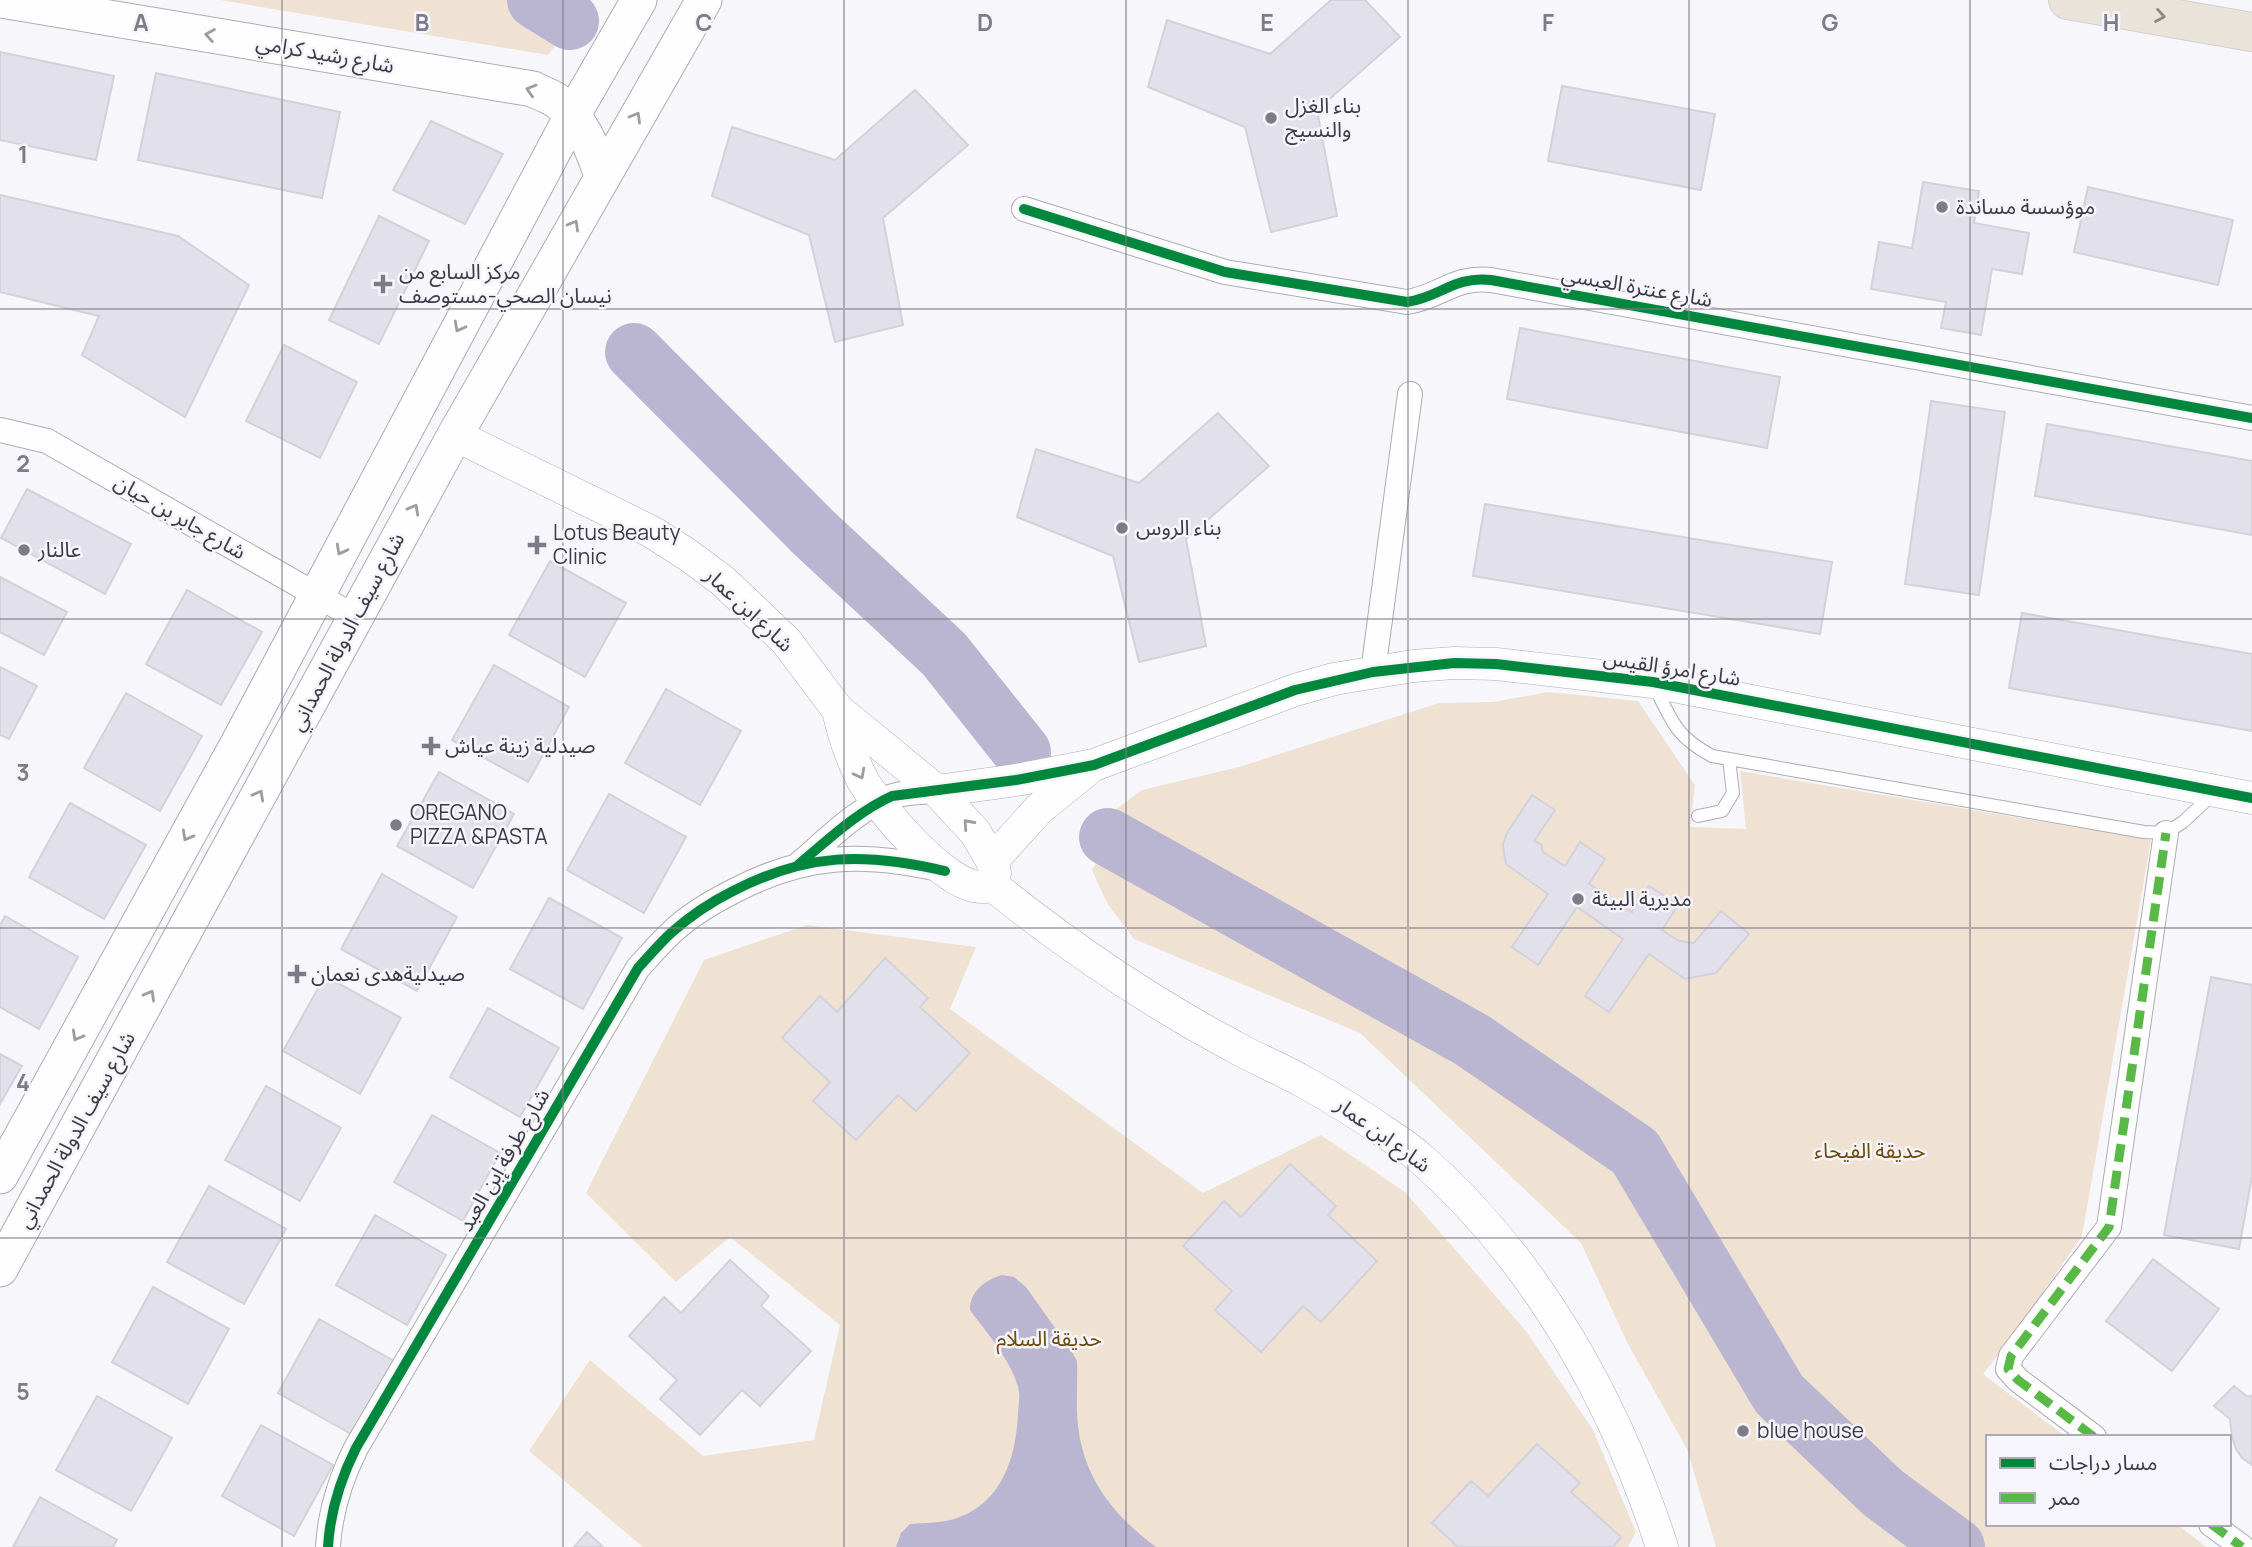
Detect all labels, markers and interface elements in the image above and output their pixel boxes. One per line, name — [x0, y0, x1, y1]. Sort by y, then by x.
text: A — [133, 6, 149, 38]
text: B — [415, 6, 429, 38]
text: C — [696, 6, 713, 38]
text: D — [977, 6, 993, 38]
text: E — [1260, 6, 1274, 38]
text: F — [1542, 6, 1554, 38]
text: G — [1822, 6, 1839, 38]
text: H — [2103, 6, 2119, 38]
one-way arrow — [2154, 8, 2165, 23]
street label: شارع رشيد كرامي — [253, 27, 396, 82]
one-way arrow — [204, 28, 216, 43]
one-way arrow — [525, 84, 537, 99]
place label: بناء الغزل والنسيج — [1285, 91, 1361, 145]
marker: بناء الغزل والنسيج — [1263, 110, 1279, 126]
one-way arrow — [628, 111, 641, 124]
text: 1 — [18, 138, 28, 170]
place label: موؤسسة مساندة — [1956, 192, 2095, 220]
marker: موؤسسة مساندة — [1934, 199, 1950, 215]
one-way arrow — [566, 220, 579, 232]
place label: مركز السابع من نيسان الصحي-مستوصف — [399, 257, 612, 312]
street label: شارع عنترة العبسي — [1559, 259, 1715, 316]
marker: مركز السابع من نيسان الصحي-مستوصف — [373, 274, 393, 294]
one-way arrow — [454, 320, 468, 332]
text: 2 — [16, 447, 30, 479]
street label: شارع جابر بن حيان — [109, 467, 251, 567]
one-way arrow — [406, 503, 419, 516]
place label: بناء الروس — [1136, 513, 1221, 541]
place label: Lotus Beauty Clinic — [553, 518, 681, 570]
marker: بناء الروس — [1114, 520, 1130, 536]
street label: شارع سيف الدولة الحمداني — [282, 527, 413, 737]
place label: عالنار — [37, 535, 81, 563]
marker: Lotus Beauty Clinic — [527, 535, 547, 555]
marker: عالنار — [16, 542, 32, 558]
one-way arrow — [336, 542, 349, 555]
street label: شارع ابن عمار — [697, 560, 800, 659]
street label: شارع امرؤ القيس — [1601, 642, 1743, 694]
place label: صيدلية زينة عياش — [445, 731, 596, 759]
marker: صيدلية زينة عياش — [423, 738, 439, 754]
text: 3 — [16, 756, 30, 788]
one-way arrow — [852, 767, 865, 779]
one-way arrow — [251, 790, 264, 802]
place label: OREGANO PIZZA &PASTA — [410, 798, 547, 850]
marker: OREGANO PIZZA &PASTA — [388, 817, 404, 833]
one-way arrow — [964, 820, 976, 833]
one-way arrow — [182, 829, 195, 842]
place label: مديرية البيئة — [1592, 884, 1692, 912]
marker: مديرية البيئة — [1570, 891, 1586, 907]
place label: صيدليةهدى نعمان — [311, 959, 465, 987]
marker: صيدليةهدى نعمان — [289, 966, 305, 982]
one-way arrow — [142, 989, 155, 1002]
street label: شارع سيف الدولة الحمداني — [9, 1026, 143, 1234]
one-way arrow — [72, 1028, 85, 1041]
text: 4 — [16, 1066, 30, 1098]
street label: شارع طرفة إبن العبد — [451, 1083, 557, 1237]
street label: شارع ابن عمار — [1328, 1089, 1437, 1180]
park label: حديقة الفيحاء — [1814, 1136, 1926, 1164]
park label: حديقة السلام — [996, 1324, 1102, 1355]
text: 5 — [16, 1375, 30, 1407]
place label: blue house — [1757, 1416, 1864, 1444]
marker: blue house — [1735, 1423, 1751, 1439]
legend — [1986, 1435, 2231, 1526]
text: مسار دراجات — [2049, 1448, 2157, 1476]
text: ممر — [2048, 1483, 2080, 1511]

